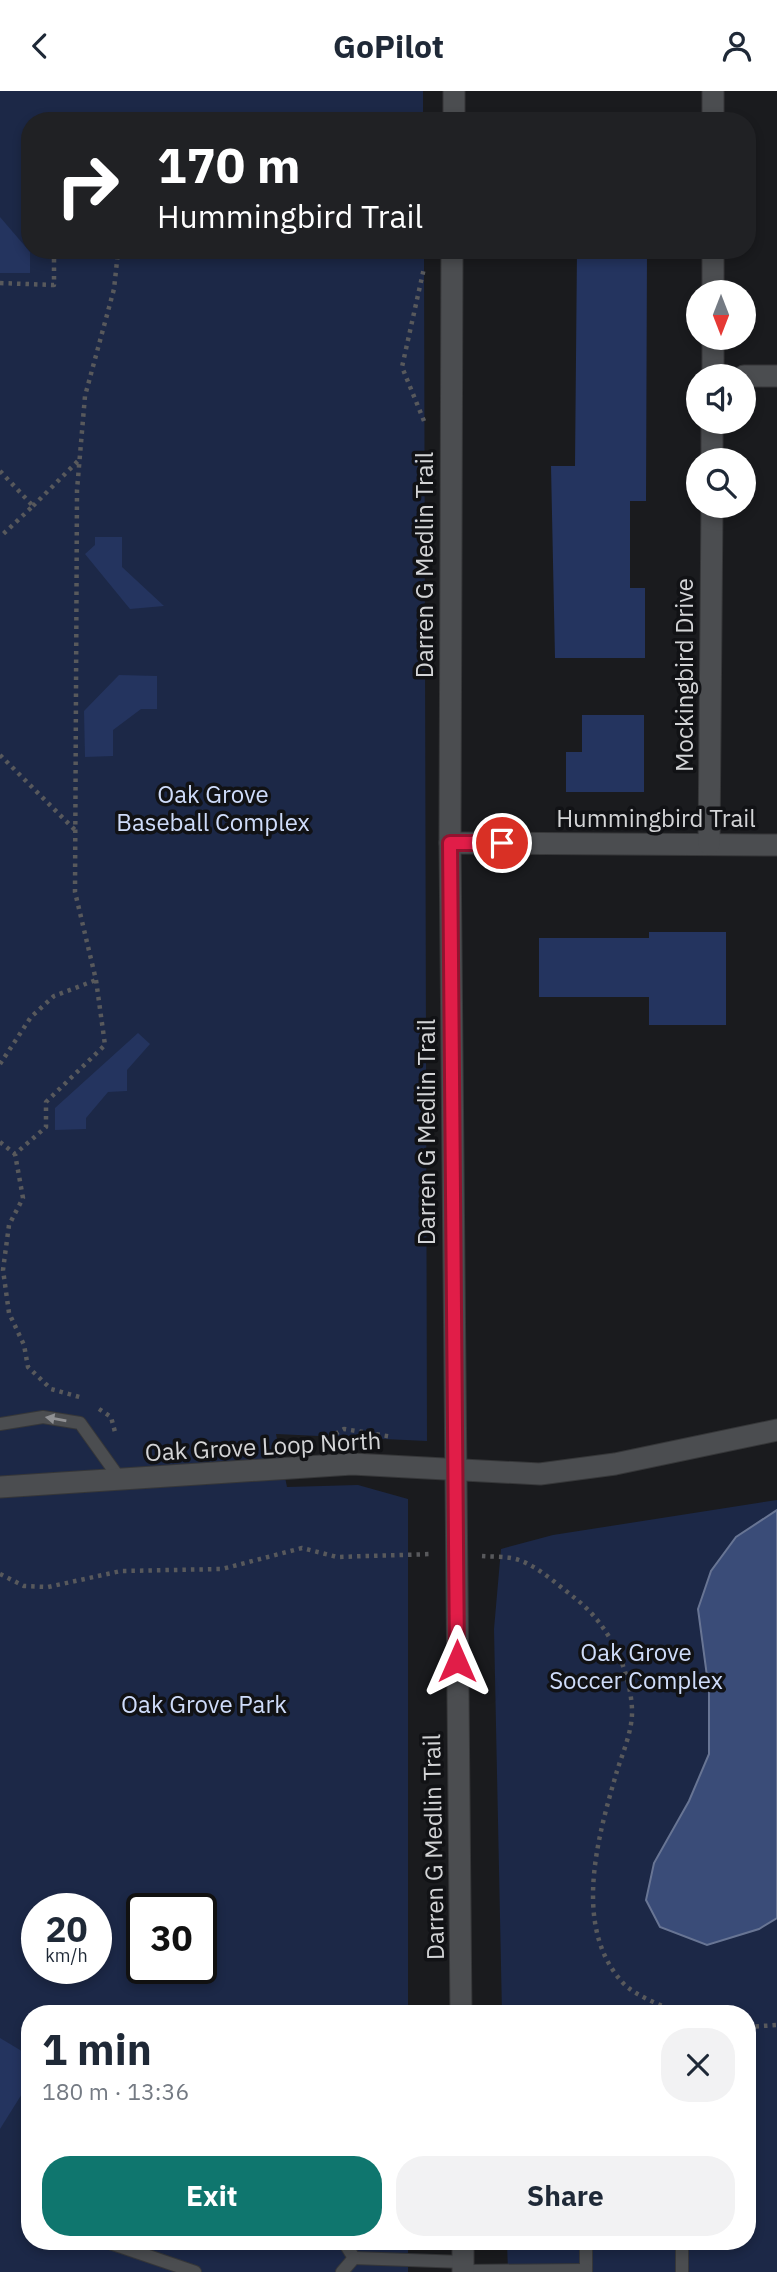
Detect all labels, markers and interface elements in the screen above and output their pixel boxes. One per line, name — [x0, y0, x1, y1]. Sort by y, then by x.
text: GoPilot — [333, 25, 444, 67]
icon: back — [21, 27, 59, 65]
icon: person — [718, 27, 756, 65]
text: 170 m — [157, 133, 301, 196]
icon: right — [42, 140, 133, 231]
text: Hummingbird Trail — [157, 195, 423, 237]
north arrow — [686, 280, 756, 350]
map controls — [686, 280, 756, 518]
button: sound — [686, 364, 756, 434]
button: search — [686, 448, 756, 518]
street label: Darren G Medlin Trail — [408, 452, 440, 678]
street label: Mockingbird Drive — [668, 578, 700, 772]
park label: Oak Grove Baseball Complex — [116, 778, 310, 838]
street label: Hummingbird Trail — [556, 802, 756, 834]
pin — [472, 813, 532, 873]
icon: arrive — [483, 824, 521, 862]
street label: Darren G Medlin Trail — [410, 1019, 442, 1245]
one-way arrow — [45, 1413, 67, 1424]
street label: Oak Grove Loop North — [144, 1424, 382, 1468]
position arrow — [420, 1624, 494, 1698]
park label: Oak Grove Soccer Complex — [549, 1636, 723, 1696]
park label: Oak Grove Park — [121, 1688, 287, 1720]
street label: Darren G Medlin Trail — [415, 1734, 451, 1960]
speed limit sign: 30 — [126, 1893, 217, 1984]
text: 20 — [45, 1906, 88, 1952]
text: km/h — [45, 1944, 88, 1967]
text: 1 min — [42, 2022, 152, 2077]
button: close — [661, 2028, 735, 2102]
text: 180 m · 13:36 — [42, 2076, 189, 2106]
button: Exit — [42, 2156, 382, 2236]
button: Share — [396, 2156, 735, 2236]

